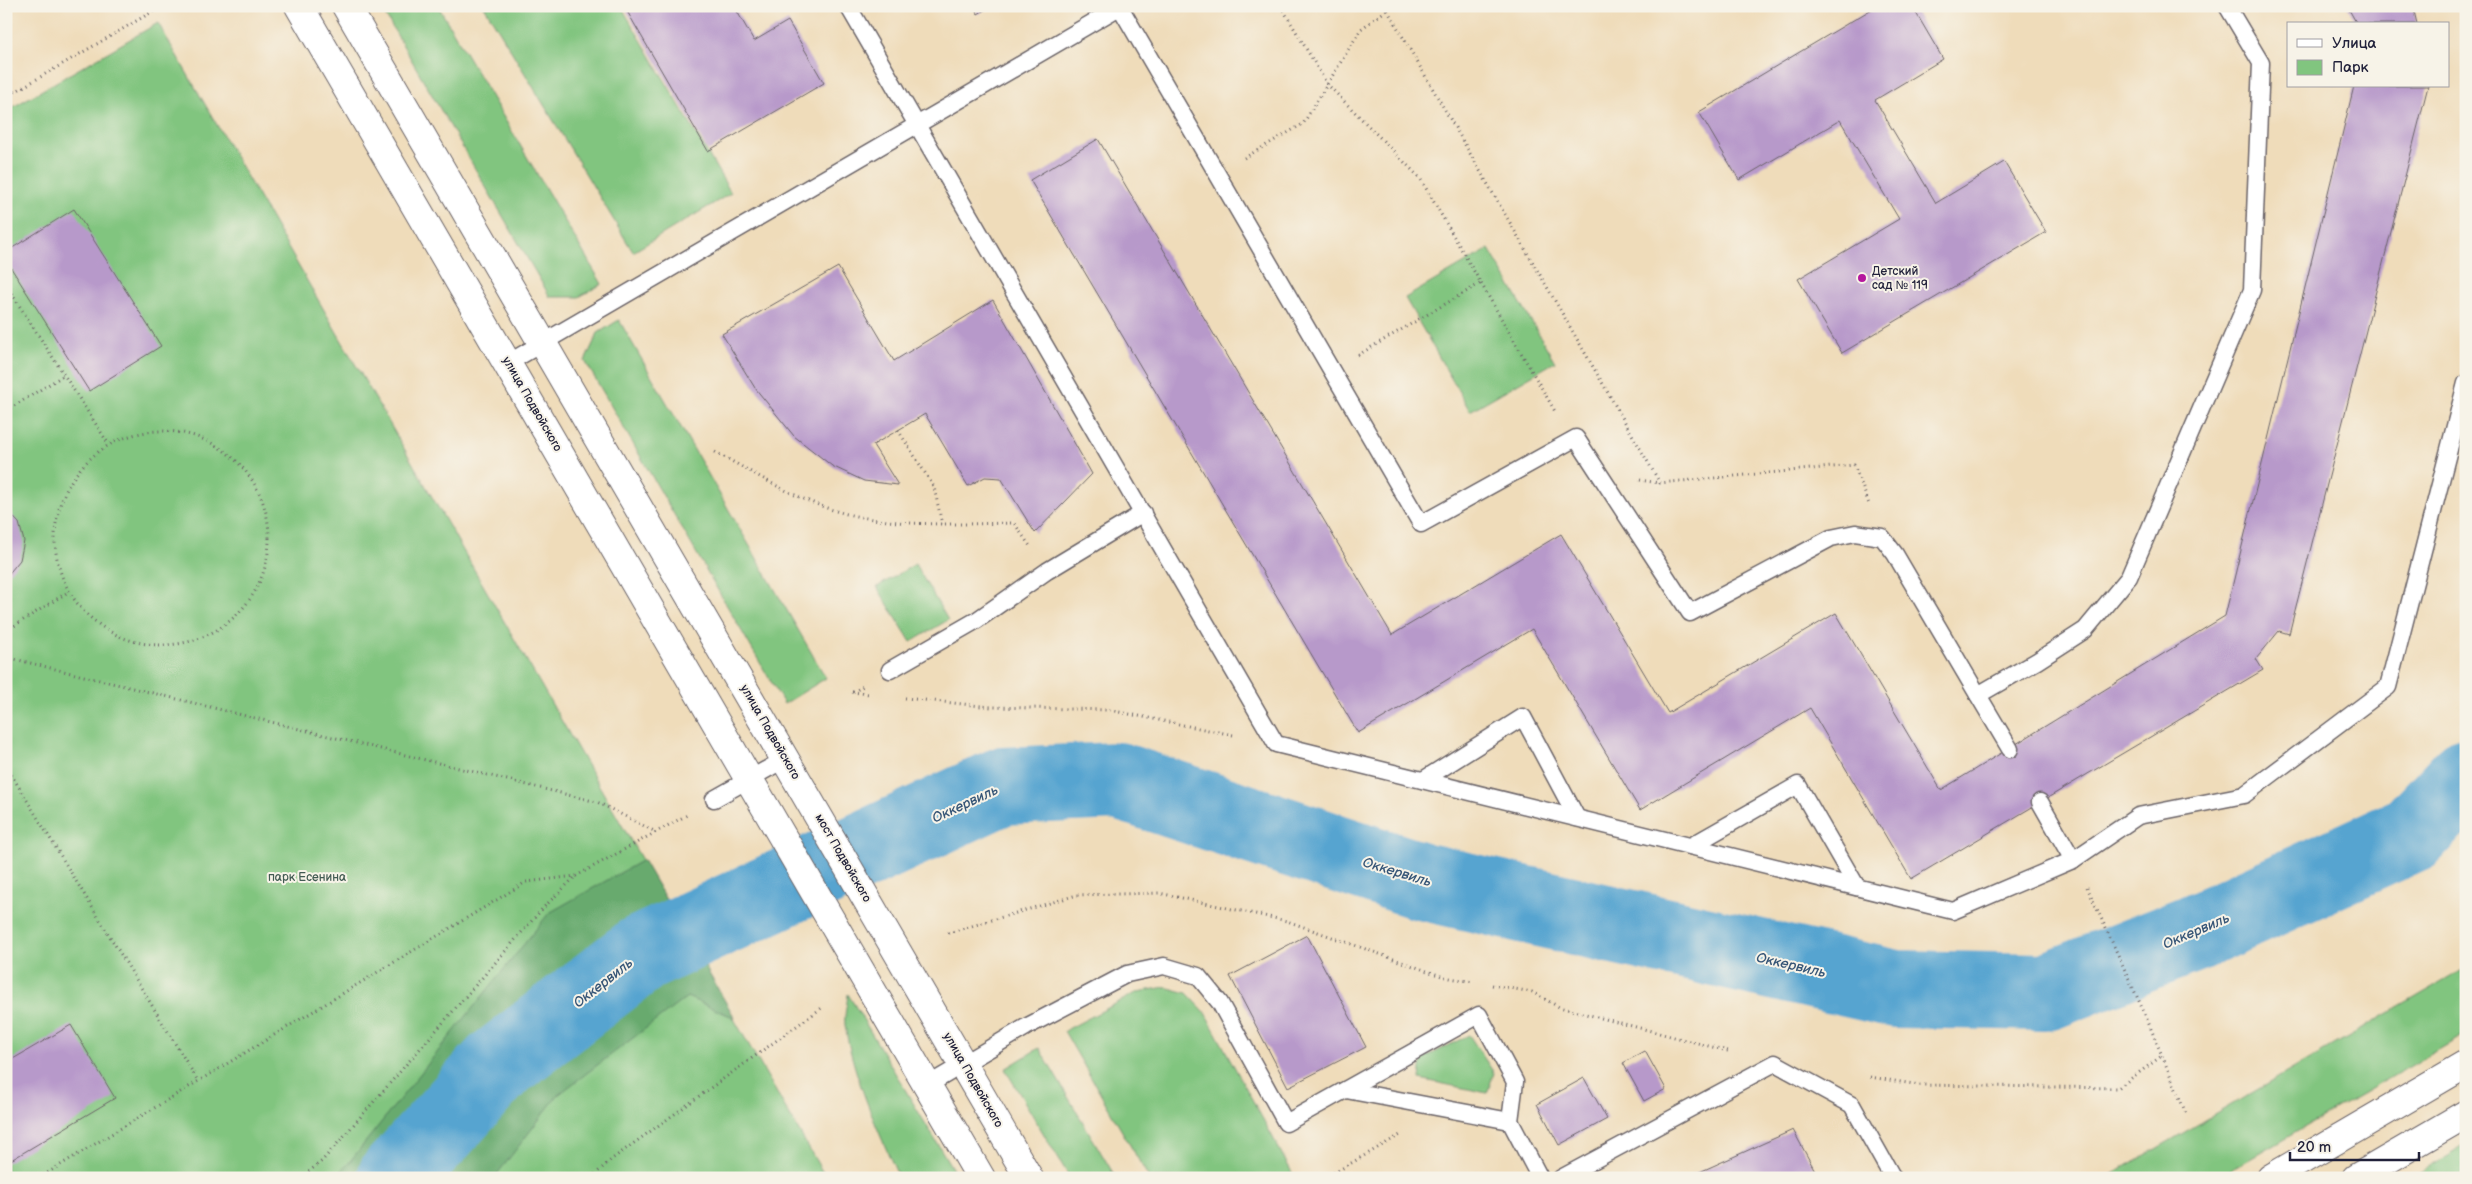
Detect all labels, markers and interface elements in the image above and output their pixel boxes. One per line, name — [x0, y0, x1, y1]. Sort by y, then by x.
legend — [2287, 22, 2450, 88]
text: Улица — [2332, 34, 2377, 53]
text: Парк — [2332, 58, 2369, 77]
place label: Детский сад № 119 — [1872, 264, 1928, 293]
marker: Детский сад № 119 — [1856, 272, 1868, 284]
street label: улица Подвойского — [499, 354, 565, 454]
street label: улица Подвойского — [737, 682, 803, 782]
water label: Оккервиль — [929, 781, 1001, 827]
street label: мост Подвойского — [812, 811, 874, 905]
water label: Оккервиль — [1361, 854, 1433, 890]
park label: парк Есенина — [268, 870, 346, 885]
water label: Оккервиль — [2160, 909, 2232, 953]
water label: Оккервиль — [1755, 949, 1827, 981]
water label: Оккервиль — [570, 954, 636, 1011]
street label: улица Подвойского — [940, 1030, 1006, 1130]
scale bar — [2290, 1129, 2418, 1161]
text: 20 m — [2297, 1138, 2331, 1157]

